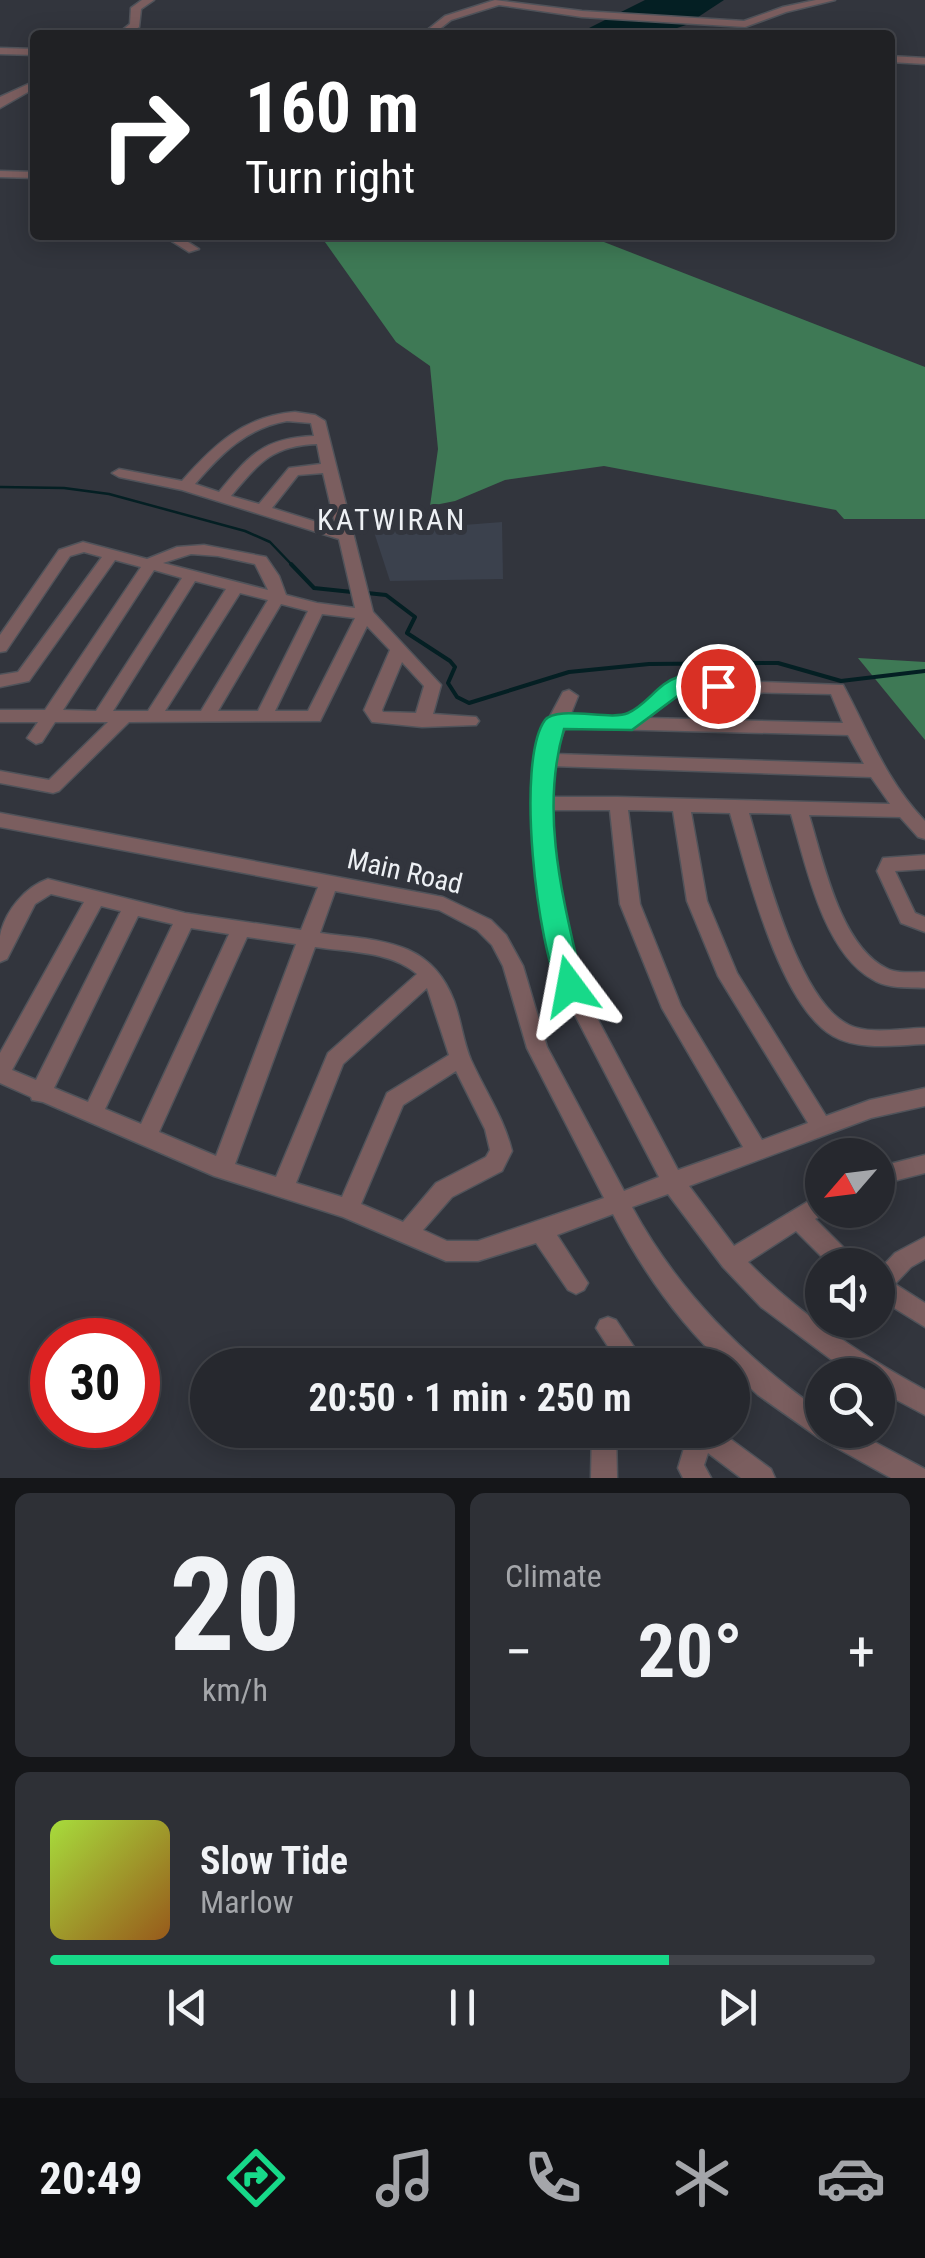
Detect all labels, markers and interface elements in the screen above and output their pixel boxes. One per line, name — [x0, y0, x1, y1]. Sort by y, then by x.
text: 160 m — [245, 67, 419, 149]
icon: right — [80, 70, 210, 200]
text: Turn right — [245, 151, 415, 204]
district label: KATWIRAN — [317, 502, 467, 537]
pin — [676, 644, 761, 729]
icon: arrive — [691, 659, 746, 714]
street label: Main Road — [344, 842, 466, 901]
position arrow — [518, 934, 622, 1038]
north arrow — [805, 1138, 895, 1228]
map controls — [805, 1138, 895, 1448]
button: sound — [805, 1248, 895, 1338]
speed limit sign: 30 — [30, 1318, 160, 1448]
button: search — [805, 1358, 895, 1448]
text: 20:50 · 1 min · 250 m — [309, 1376, 631, 1420]
text: 20 — [169, 1529, 301, 1682]
text: Climate — [505, 1557, 602, 1595]
text: 20° — [638, 1607, 743, 1695]
text: − — [505, 1620, 533, 1684]
text: + — [848, 1620, 875, 1684]
text: km/h — [202, 1671, 268, 1709]
text: Slow Tide — [200, 1839, 348, 1883]
text: Marlow — [200, 1883, 293, 1921]
icon: previous — [160, 1980, 215, 2035]
icon: pause — [435, 1980, 490, 2035]
icon: next — [710, 1980, 765, 2035]
icon: directions — [221, 2143, 291, 2213]
icon: music — [370, 2143, 440, 2213]
icon: phone — [518, 2143, 588, 2213]
icon: climate — [667, 2143, 737, 2213]
icon: car — [816, 2143, 886, 2213]
text: 20:49 — [39, 2152, 143, 2205]

